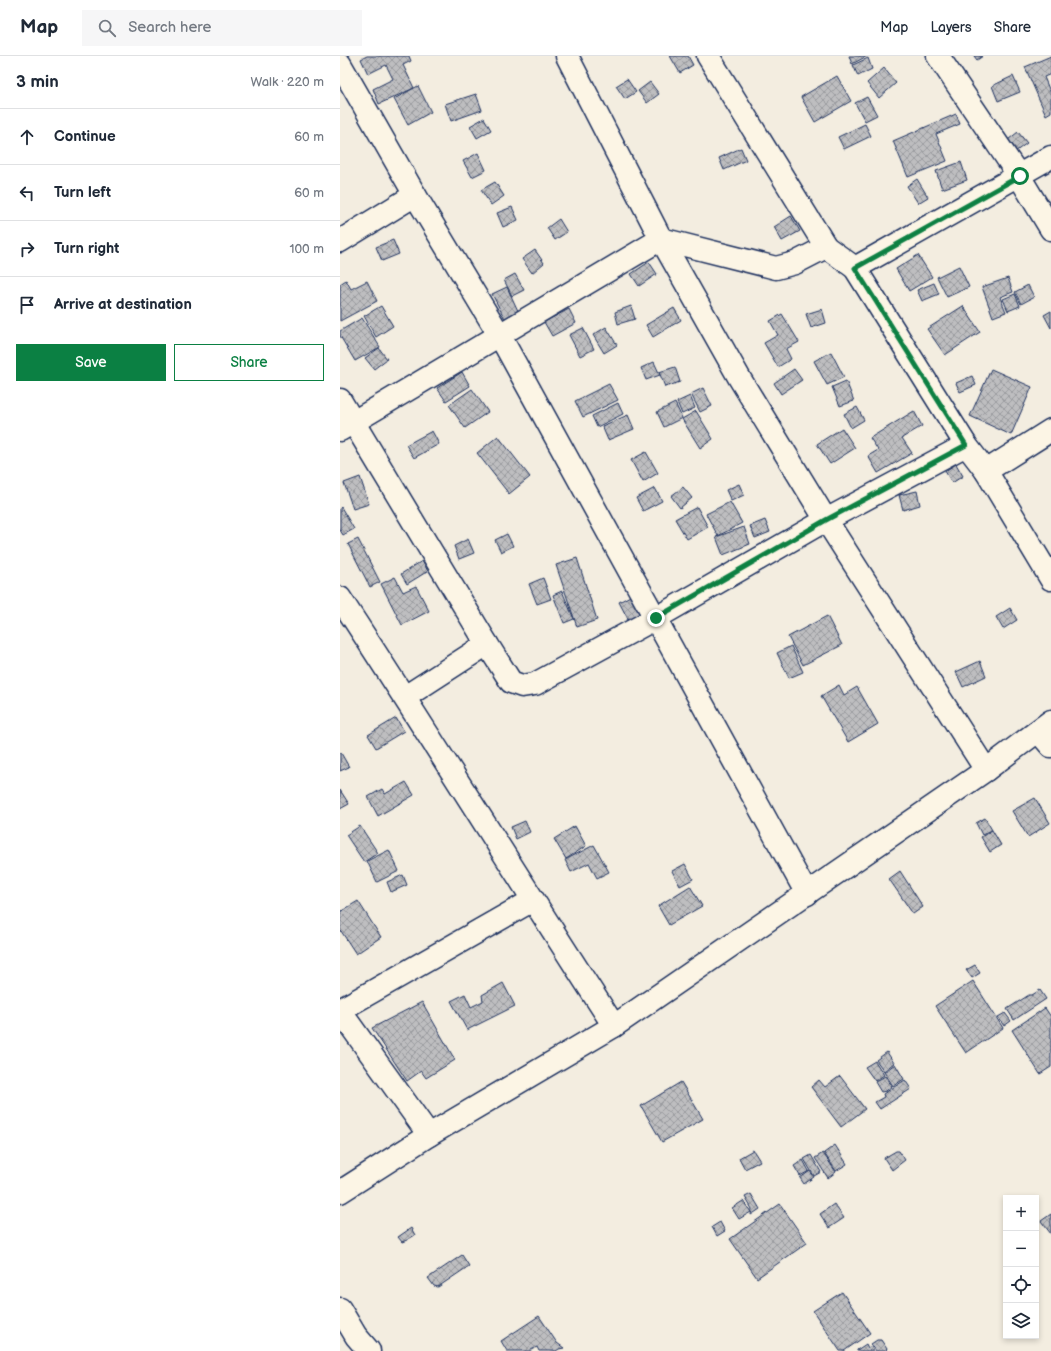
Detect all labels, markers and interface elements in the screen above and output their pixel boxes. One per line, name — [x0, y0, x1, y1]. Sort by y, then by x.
search box — [82, 10, 362, 46]
text: Map — [20, 16, 58, 39]
icon: search — [96, 17, 118, 39]
text: Search here — [128, 18, 211, 37]
text: Map — [880, 19, 908, 36]
text: Layers — [930, 19, 972, 36]
text: Share — [994, 19, 1031, 36]
text: 3 min — [16, 72, 59, 92]
text: Walk · 220 m — [251, 74, 324, 90]
icon: ahead — [16, 126, 38, 148]
text: Continue — [54, 127, 116, 146]
text: 60 m — [294, 129, 324, 145]
route start — [1011, 167, 1029, 185]
icon: left — [16, 182, 38, 204]
text: Turn left — [54, 183, 111, 202]
text: 60 m — [294, 185, 324, 201]
icon: right — [16, 238, 38, 260]
text: Turn right — [54, 239, 119, 258]
text: 100 m — [289, 241, 324, 257]
icon: arrive — [16, 294, 38, 316]
text: Arrive at destination — [54, 295, 192, 314]
button: Save — [16, 344, 166, 381]
button: Share — [174, 344, 324, 381]
route end — [647, 609, 665, 627]
map controls — [1003, 1195, 1039, 1339]
button: + — [1003, 1195, 1039, 1231]
button: − — [1003, 1231, 1039, 1267]
button: locate — [1003, 1267, 1039, 1303]
button: layers — [1003, 1303, 1039, 1339]

